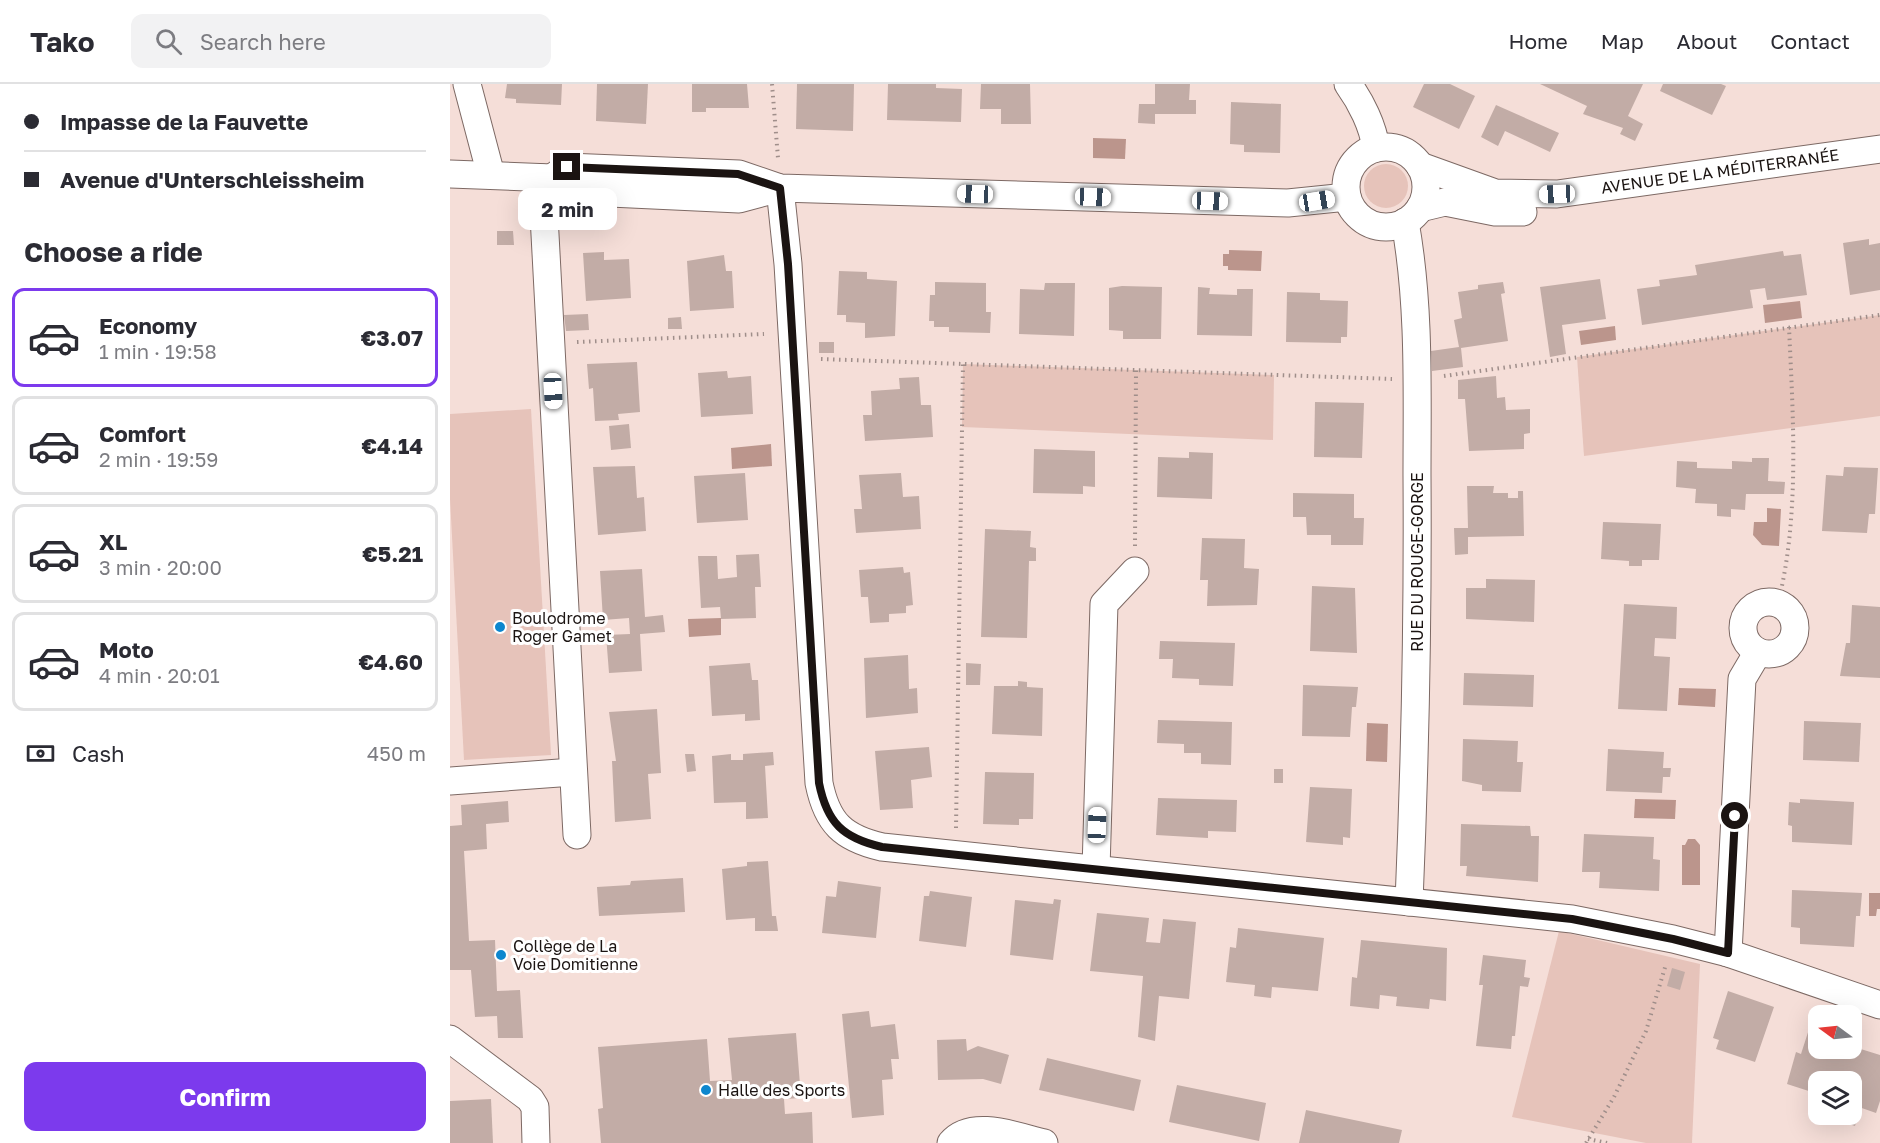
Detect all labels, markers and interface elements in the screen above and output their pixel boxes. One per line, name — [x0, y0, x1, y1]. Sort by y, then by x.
search box — [131, 14, 551, 68]
text: Tako — [30, 25, 95, 58]
icon: search — [152, 25, 185, 58]
text: Search here — [200, 28, 326, 55]
text: Home — [1508, 28, 1568, 54]
text: Map — [1601, 28, 1644, 54]
text: About — [1677, 28, 1737, 54]
text: Contact — [1770, 28, 1850, 54]
text: Impasse de la Fauvette — [60, 108, 308, 135]
street label: AVENUE DE LA MÉDITERRANÉE — [1600, 144, 1840, 198]
route end — [553, 153, 580, 180]
text: Avenue d'Unterschleissheim — [60, 166, 364, 193]
car — [957, 184, 993, 204]
car — [1539, 184, 1575, 204]
car — [1075, 187, 1111, 207]
callout: 2 min — [518, 188, 616, 230]
car — [1298, 189, 1336, 213]
car — [1192, 191, 1228, 211]
text: 2 min — [541, 197, 594, 221]
text: Choose a ride — [24, 236, 203, 268]
icon: car — [27, 311, 81, 365]
text: Economy — [99, 312, 197, 339]
text: €3.07 — [361, 324, 423, 351]
text: 1 min · 19:58 — [99, 339, 217, 363]
car — [543, 373, 563, 409]
icon: car — [27, 419, 81, 473]
text: Comfort — [99, 420, 186, 447]
text: €4.14 — [362, 432, 423, 459]
text: 2 min · 19:59 — [99, 447, 218, 471]
street label: RUE DU ROUGE-GORGE — [1407, 472, 1427, 652]
icon: car — [27, 527, 81, 581]
text: XL — [99, 528, 127, 555]
text: €5.21 — [362, 540, 423, 567]
text: 3 min · 20:00 — [99, 555, 222, 579]
place label: Boulodrome Roger Gamet — [512, 608, 612, 646]
marker: Boulodrome Roger Gamet — [493, 620, 507, 634]
icon: car — [27, 635, 81, 689]
text: Moto — [99, 636, 154, 663]
text: €4.60 — [358, 648, 423, 675]
text: 4 min · 20:01 — [99, 663, 220, 687]
icon: cash — [24, 737, 57, 770]
text: Cash — [72, 740, 125, 767]
text: 450 m — [367, 741, 426, 765]
route start — [1721, 802, 1748, 829]
car — [1087, 807, 1107, 843]
place label: Collège de La Voie Domitienne — [513, 936, 638, 974]
marker: Collège de La Voie Domitienne — [494, 948, 508, 962]
north arrow — [1808, 1005, 1862, 1059]
map controls — [1808, 1005, 1862, 1125]
button: Confirm — [24, 1062, 426, 1131]
button: layers — [1808, 1071, 1862, 1125]
place label: Halle des Sports — [718, 1080, 845, 1100]
marker: Halle des Sports — [699, 1083, 713, 1097]

